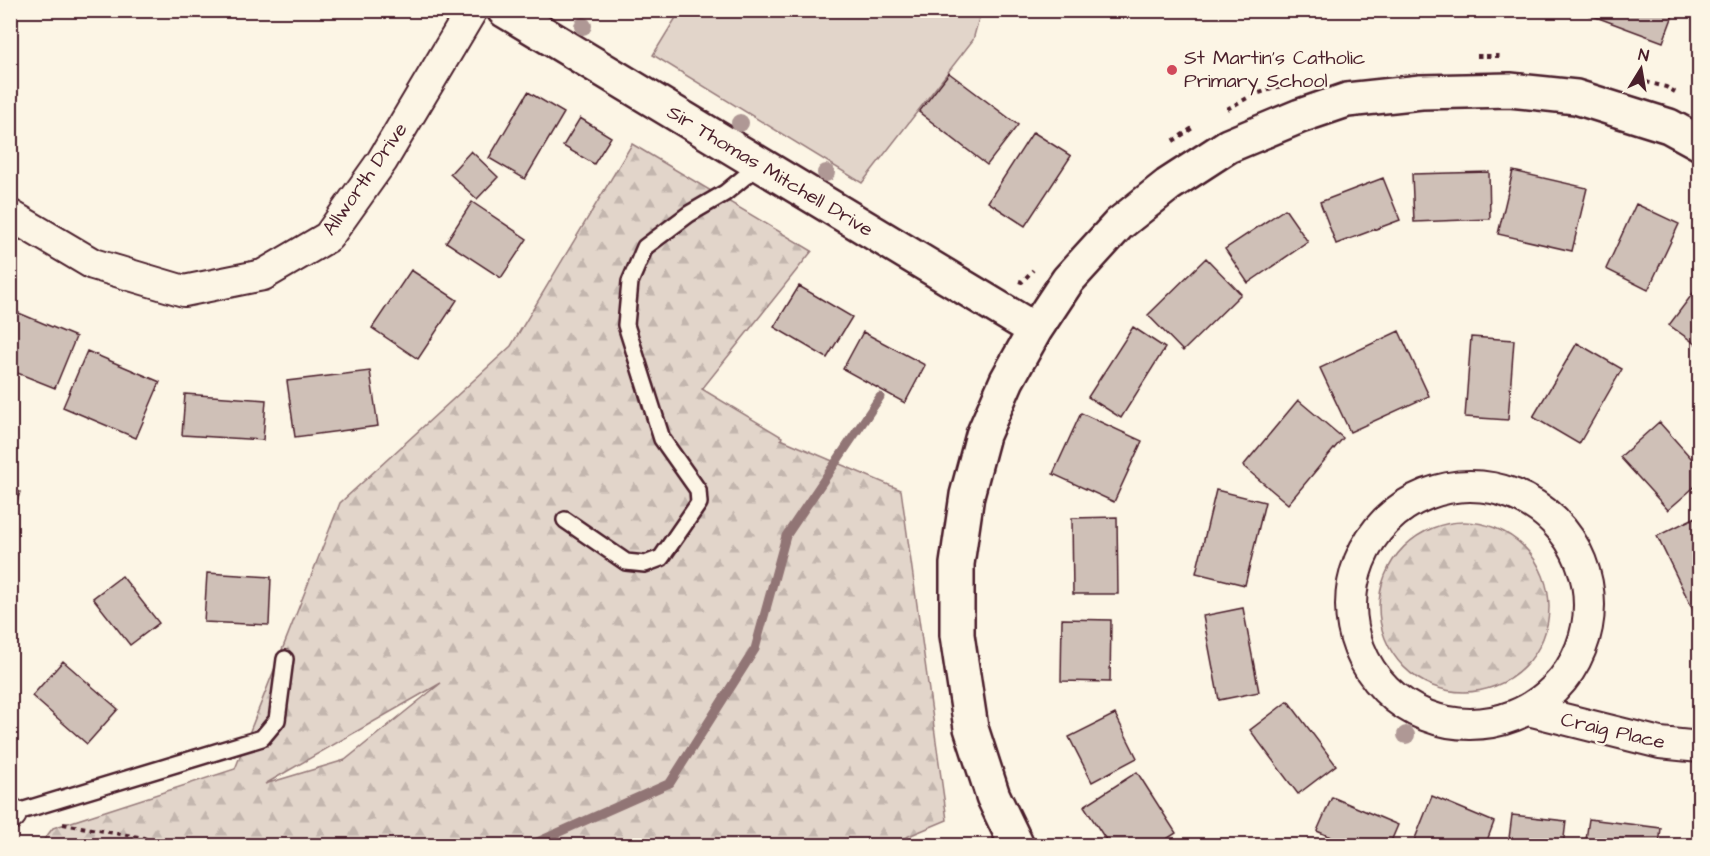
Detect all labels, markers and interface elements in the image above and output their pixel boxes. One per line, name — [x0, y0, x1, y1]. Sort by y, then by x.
north arrow — [1611, 39, 1671, 99]
place label: St Martin's Catholic Primary School — [1184, 44, 1366, 96]
text: N — [1637, 44, 1651, 67]
marker: St Martin's Catholic Primary School — [1165, 63, 1179, 77]
street label: Sir Thomas Mitchell Drive — [662, 98, 878, 244]
street label: Allworth Drive — [316, 117, 414, 241]
street label: Craig Place — [1558, 705, 1668, 758]

